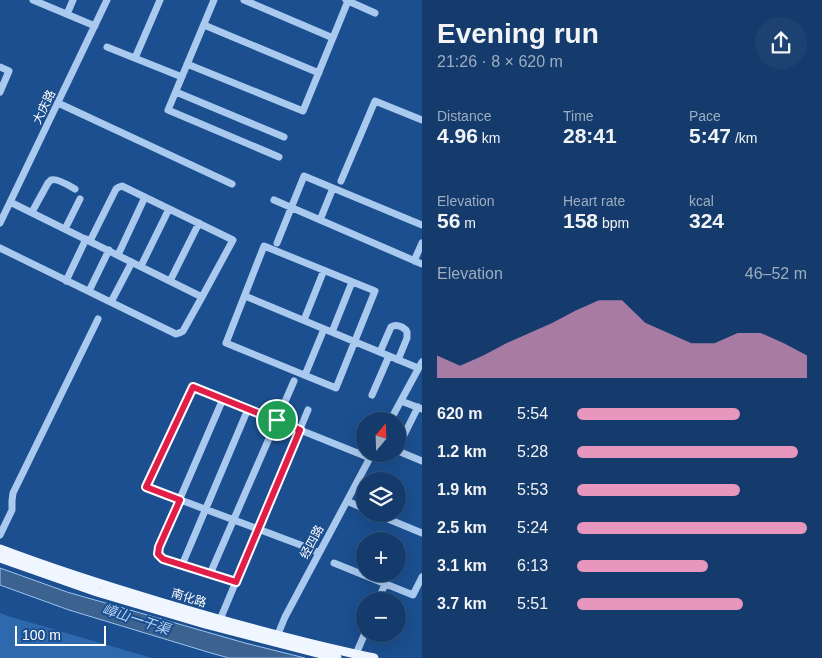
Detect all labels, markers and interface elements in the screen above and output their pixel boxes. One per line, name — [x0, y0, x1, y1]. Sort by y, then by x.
button: share — [755, 17, 807, 69]
text: Evening run — [437, 18, 599, 49]
text: 21:26 · 8 × 620 m — [437, 53, 563, 70]
street label: 大庆路 — [30, 88, 58, 126]
text: Distance — [437, 108, 491, 124]
text: Time — [563, 108, 594, 124]
text: Pace — [689, 108, 721, 124]
text: 4.96 — [437, 124, 478, 147]
text: 28:41 — [563, 124, 617, 147]
text: 5:47 — [689, 124, 731, 147]
text: km — [478, 130, 500, 146]
text: /km — [731, 130, 757, 146]
text: Elevation — [437, 193, 495, 209]
text: Heart rate — [563, 193, 625, 209]
text: kcal — [689, 193, 714, 209]
text: 56 — [437, 209, 460, 232]
text: 158 — [563, 209, 598, 232]
text: 324 — [689, 209, 724, 232]
text: m — [460, 215, 476, 231]
text: bpm — [598, 215, 629, 231]
text: Elevation — [437, 265, 503, 282]
text: 46–52 m — [745, 265, 807, 282]
pin — [256, 399, 298, 441]
text: 620 m — [437, 405, 482, 422]
text: 5:54 — [517, 405, 548, 422]
icon: arrive — [263, 406, 291, 434]
north arrow — [356, 412, 406, 462]
map controls — [356, 412, 406, 642]
text: 1.2 km — [437, 443, 487, 460]
text: 5:28 — [517, 443, 548, 460]
button: layers — [356, 472, 406, 522]
text: 1.9 km — [437, 481, 487, 498]
text: 5:53 — [517, 481, 548, 498]
text: 2.5 km — [437, 519, 487, 536]
text: 5:24 — [517, 519, 548, 536]
street label: 经四路 — [297, 523, 327, 561]
button: + — [356, 532, 406, 582]
text: 3.1 km — [437, 557, 487, 574]
text: 6:13 — [517, 557, 548, 574]
street label: 南化路 — [170, 586, 208, 610]
button: − — [356, 592, 406, 642]
text: 3.7 km — [437, 595, 487, 612]
text: 5:51 — [517, 595, 548, 612]
water label: 嶂山一干渠 — [100, 601, 174, 638]
scale bar — [15, 623, 106, 646]
text: 100 m — [22, 627, 61, 643]

